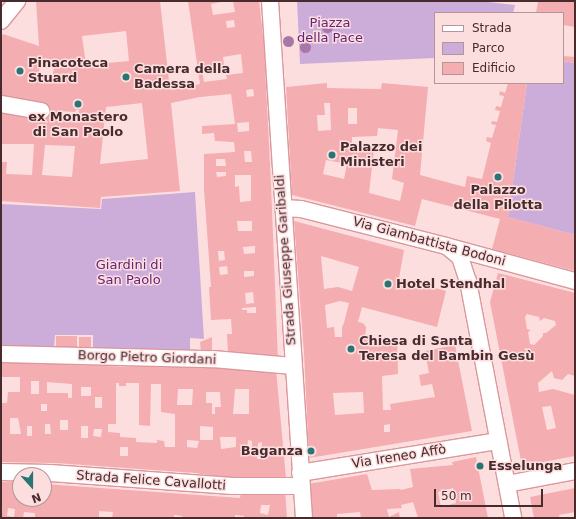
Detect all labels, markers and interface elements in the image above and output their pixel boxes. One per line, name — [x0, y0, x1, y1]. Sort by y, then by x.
legend — [434, 12, 564, 84]
park label: Piazza della Pace — [297, 16, 363, 47]
text: Strada — [472, 21, 512, 35]
text: Parco — [472, 41, 505, 55]
place label: Pinacoteca Stuard — [28, 56, 108, 87]
text: Edificio — [472, 61, 515, 75]
place label: Camera della Badessa — [134, 62, 230, 93]
marker: Pinacoteca Stuard — [15, 66, 25, 76]
marker: Camera della Badessa — [121, 72, 131, 82]
marker: ex Monastero di San Paolo — [73, 99, 83, 109]
place label: ex Monastero di San Paolo — [28, 110, 128, 141]
place label: Palazzo dei Ministeri — [340, 140, 422, 171]
marker: Palazzo dei Ministeri — [327, 150, 337, 160]
marker: Palazzo della Pilotta — [493, 172, 503, 182]
street label: Strada Giuseppe Garibaldi — [272, 174, 300, 346]
place label: Palazzo della Pilotta — [454, 183, 542, 214]
street label: Via Giambattista Bodoni — [351, 214, 507, 270]
park label: Giardini di San Paolo — [96, 258, 162, 289]
place label: Hotel Stendhal — [396, 276, 505, 292]
marker: Hotel Stendhal — [383, 279, 393, 289]
place label: Chiesa di Santa Teresa del Bambin Gesù — [359, 334, 535, 365]
marker: Chiesa di Santa Teresa del Bambin Gesù — [346, 344, 356, 354]
street label: Borgo Pietro Giordani — [77, 348, 217, 368]
street label: Via Ireneo Affò — [351, 442, 447, 472]
place label: Baganza — [241, 443, 303, 459]
marker: Baganza — [306, 446, 316, 456]
place label: Esselunga — [488, 458, 562, 474]
marker: Esselunga — [475, 461, 485, 471]
north arrow — [12, 467, 52, 507]
street label: Strada Felice Cavallotti — [76, 468, 226, 494]
scale bar — [436, 481, 545, 507]
text: 50 m — [441, 489, 472, 503]
text: N — [29, 490, 43, 505]

